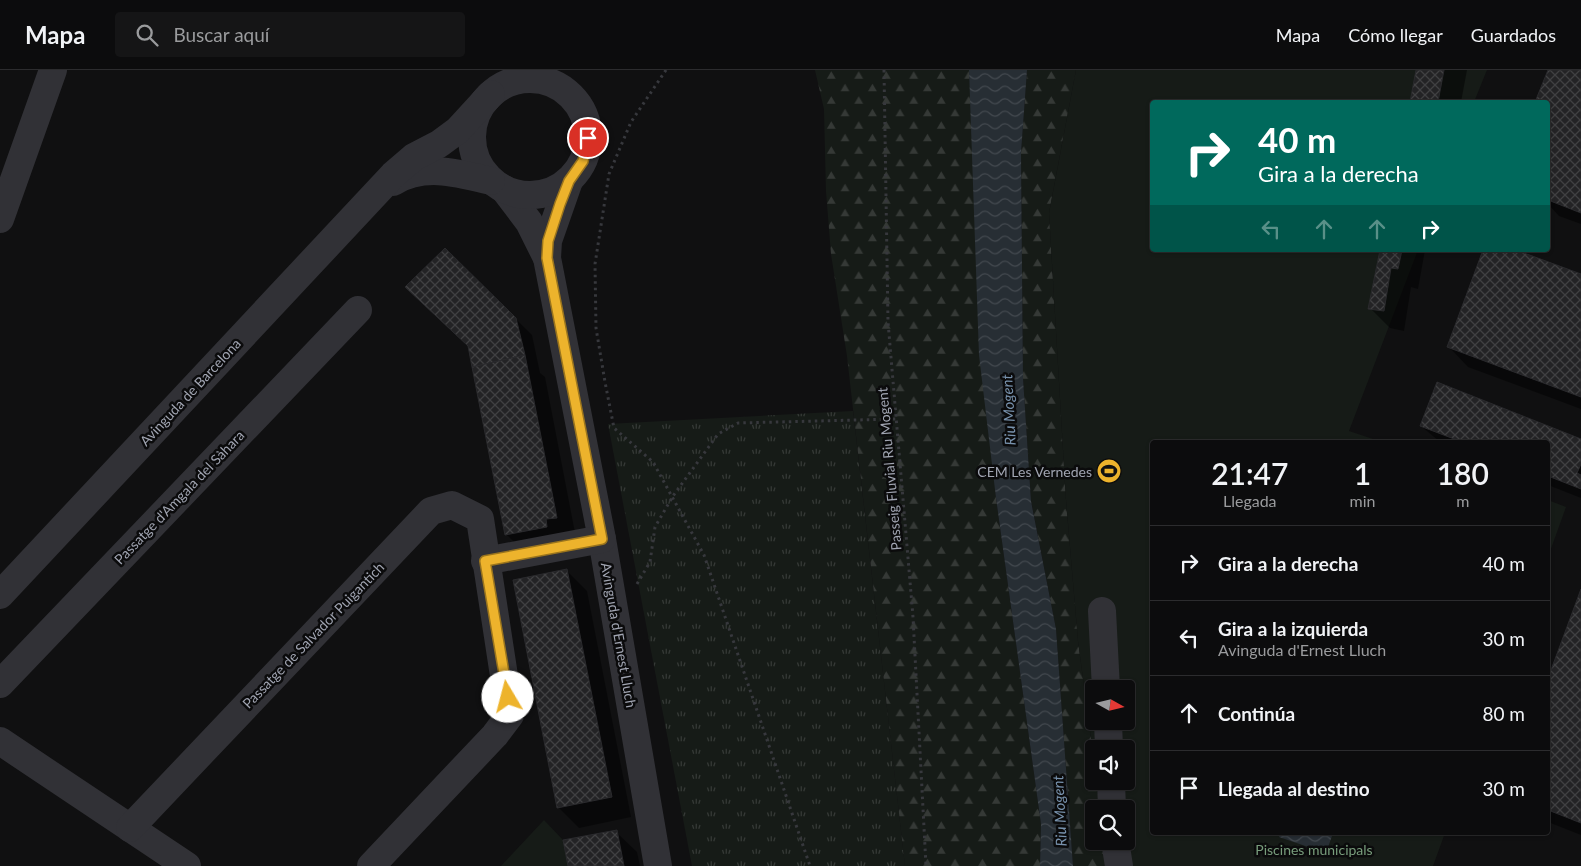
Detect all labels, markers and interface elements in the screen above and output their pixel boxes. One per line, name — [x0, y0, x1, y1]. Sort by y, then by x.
search box — [115, 12, 465, 57]
text: Mapa — [25, 20, 85, 49]
icon: search — [133, 21, 161, 49]
text: Buscar aquí — [173, 23, 269, 46]
text: Mapa — [1276, 24, 1320, 46]
text: Cómo llegar — [1348, 24, 1443, 46]
text: Guardados — [1471, 24, 1556, 46]
pin — [567, 117, 609, 159]
text: 40 m — [1258, 118, 1336, 160]
icon: right — [1175, 120, 1240, 185]
icon: arrive — [574, 124, 602, 152]
text: Gira a la derecha — [1258, 160, 1419, 187]
icon: left — [1257, 215, 1285, 243]
icon: ahead — [1310, 215, 1338, 243]
icon: ahead — [1363, 215, 1391, 243]
icon: right — [1416, 215, 1444, 243]
street label: Avinguda de Barcelona — [136, 335, 244, 449]
water label: Riu Mogent — [997, 373, 1019, 446]
street label: Passeig Fluvial Riu Mogent — [873, 387, 905, 551]
street label: Passatge d'Amgala del Sàhara — [111, 426, 247, 567]
text: 21:47 — [1211, 455, 1288, 491]
text: 1 — [1354, 455, 1371, 491]
text: 180 — [1437, 455, 1489, 491]
sports icon: CEM Les Vernedes — [1096, 458, 1122, 484]
place label: CEM Les Vernedes — [977, 463, 1092, 480]
text: Llegada — [1223, 491, 1277, 510]
text: min — [1350, 491, 1375, 510]
text: m — [1456, 491, 1469, 510]
icon: right — [1175, 549, 1203, 577]
text: Gira a la derecha — [1218, 552, 1358, 575]
text: 40 m — [1482, 552, 1525, 575]
street label: Passatge de Salvador Puigantich — [239, 558, 387, 712]
street label: Avinguda d'Ernest Lluch — [598, 561, 640, 709]
text: Gira a la izquierda — [1218, 617, 1368, 640]
icon: left — [1175, 624, 1203, 652]
text: 30 m — [1482, 627, 1525, 650]
text: Avinguda d'Ernest Lluch — [1218, 640, 1386, 659]
position arrow — [481, 670, 533, 722]
north arrow — [1085, 680, 1135, 730]
map controls — [1085, 680, 1135, 850]
icon: ahead — [1175, 699, 1203, 727]
text: Continúa — [1218, 702, 1295, 725]
text: 80 m — [1482, 702, 1525, 725]
button: sound — [1085, 740, 1135, 790]
water label: Riu Mogent — [1048, 774, 1070, 847]
icon: arrive — [1175, 774, 1203, 802]
text: Llegada al destino — [1218, 777, 1370, 800]
text: 30 m — [1482, 777, 1525, 800]
button: search — [1085, 800, 1135, 850]
park label: Piscines municipals — [1255, 841, 1373, 858]

